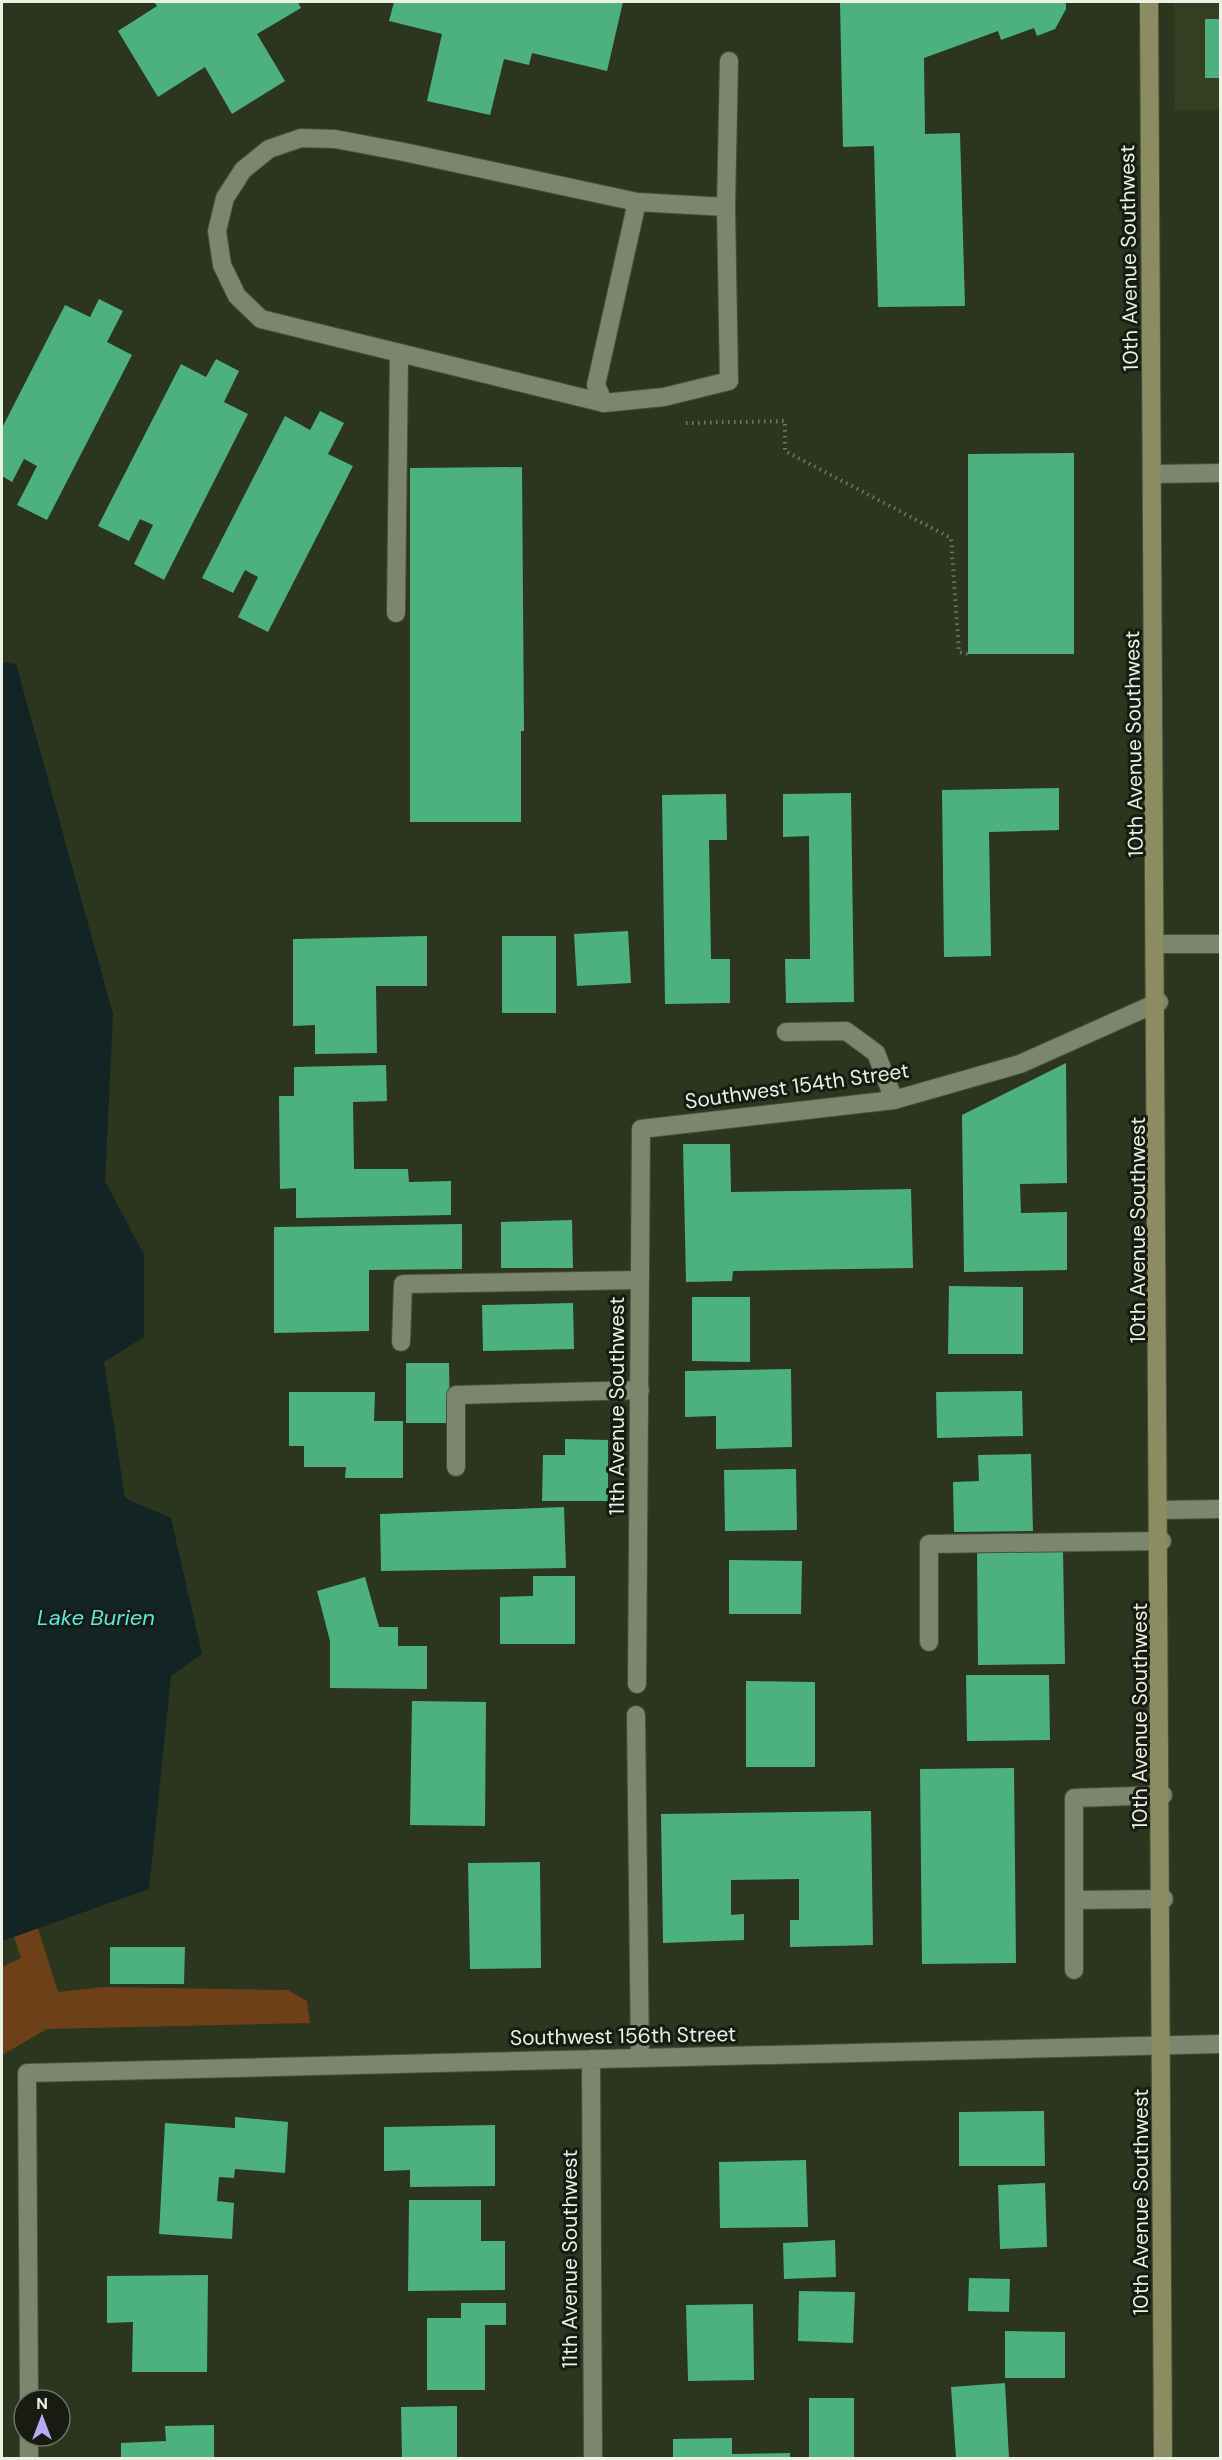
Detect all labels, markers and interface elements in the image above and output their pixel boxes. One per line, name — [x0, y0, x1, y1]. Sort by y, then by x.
street label: 10th Avenue Southwest — [1113, 144, 1145, 372]
street label: 10th Avenue Southwest — [1118, 630, 1150, 858]
street label: Southwest 154th Street — [683, 1056, 911, 1116]
street label: 10th Avenue Southwest — [1124, 1117, 1152, 1343]
street label: 11th Avenue Southwest — [603, 1297, 631, 1515]
water label: Lake Burien — [37, 1603, 155, 1632]
street label: 10th Avenue Southwest — [1126, 1603, 1154, 1829]
street label: Southwest 156th Street — [510, 2020, 736, 2052]
street label: 10th Avenue Southwest — [1127, 2089, 1155, 2315]
street label: 11th Avenue Southwest — [556, 2150, 584, 2368]
north arrow — [12, 2388, 72, 2448]
text: N — [36, 2393, 48, 2414]

